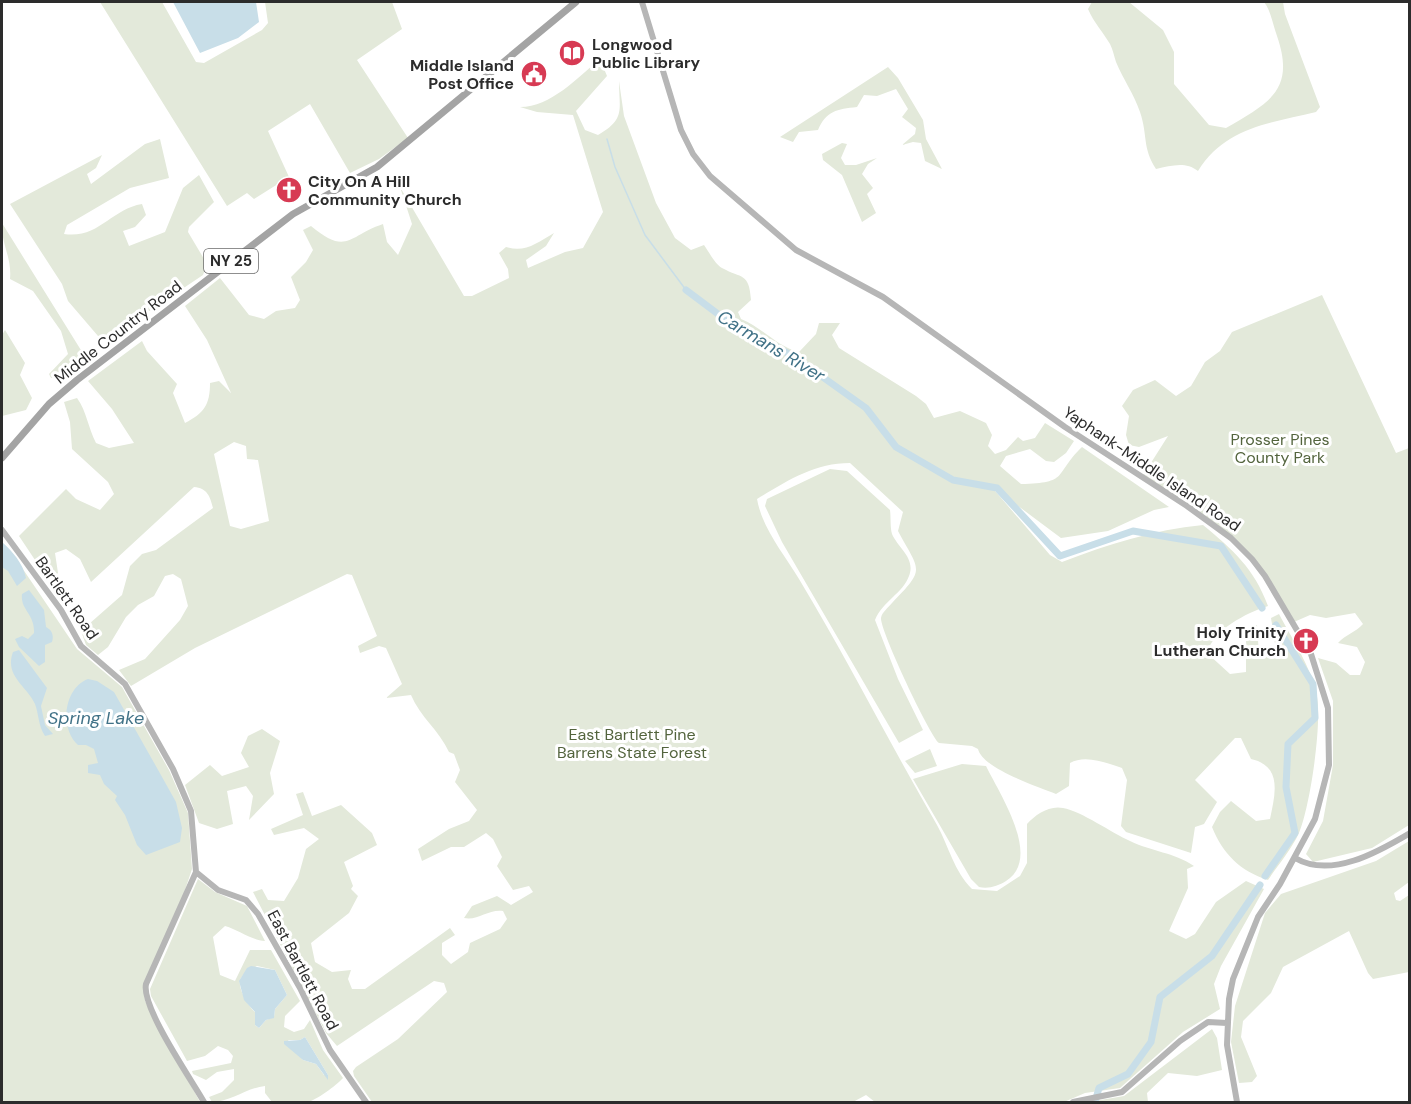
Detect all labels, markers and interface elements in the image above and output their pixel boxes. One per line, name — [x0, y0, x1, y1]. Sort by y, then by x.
place label: Longwood Public Library — [592, 34, 701, 73]
library icon: Longwood Public Library — [557, 38, 587, 68]
place label: Middle Island Post Office — [410, 55, 514, 94]
public building icon: Middle Island Post Office — [519, 59, 549, 89]
place label: City On A Hill Community Church — [308, 171, 462, 210]
church icon: City On A Hill Community Church — [274, 175, 304, 205]
road number: NY 25 — [204, 249, 258, 273]
street label: Middle Country Road — [50, 276, 186, 388]
water label: Carmans River — [713, 304, 830, 388]
street label: Yaphank-Middle Island Road — [1059, 402, 1245, 536]
park label: Prosser Pines County Park — [1230, 429, 1330, 468]
street label: Bartlett Road — [31, 552, 103, 644]
place label: Holy Trinity Lutheran Church — [1154, 622, 1286, 661]
church icon: Holy Trinity Lutheran Church — [1291, 626, 1321, 656]
water label: Spring Lake — [48, 706, 144, 730]
park label: East Bartlett Pine Barrens State Forest — [557, 724, 707, 763]
street label: East Bartlett Road — [263, 906, 343, 1034]

